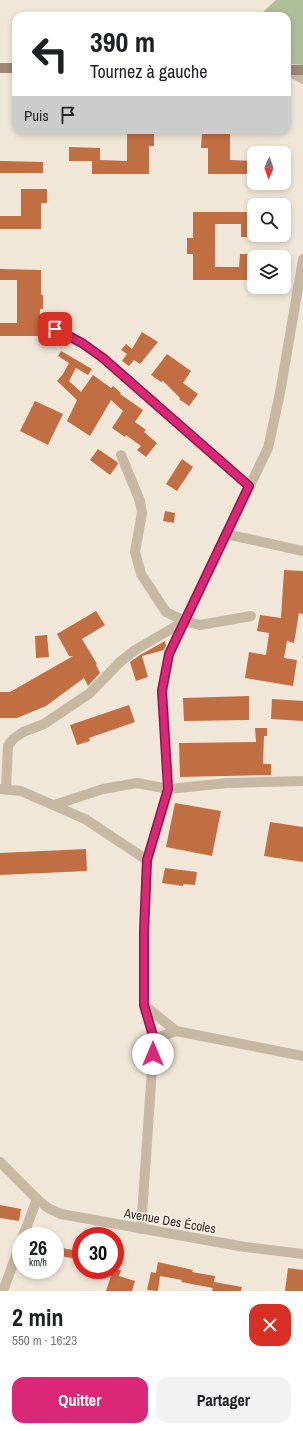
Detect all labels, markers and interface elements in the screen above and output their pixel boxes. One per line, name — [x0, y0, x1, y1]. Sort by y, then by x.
text: 390 m — [90, 23, 155, 61]
icon: left — [24, 28, 76, 80]
text: Tournez à gauche — [90, 59, 207, 84]
icon: arrive — [57, 104, 79, 126]
text: Puis — [24, 105, 49, 126]
north arrow — [247, 146, 291, 190]
map controls — [247, 146, 291, 294]
button: search — [247, 198, 291, 242]
button: layers — [247, 250, 291, 294]
pin — [38, 312, 72, 346]
icon: arrive — [44, 318, 66, 340]
position arrow — [132, 1033, 174, 1075]
street label: Avenue Des Écoles — [122, 1204, 217, 1237]
speed limit sign: 30 — [72, 1227, 124, 1279]
text: 26 — [29, 1234, 47, 1261]
text: km/h — [29, 1256, 47, 1269]
text: 2 min — [12, 1301, 63, 1333]
button: close — [249, 1304, 291, 1346]
text: 550 m · 16:23 — [12, 1332, 77, 1349]
button: Quitter — [12, 1377, 148, 1423]
button: Partager — [156, 1377, 291, 1423]

